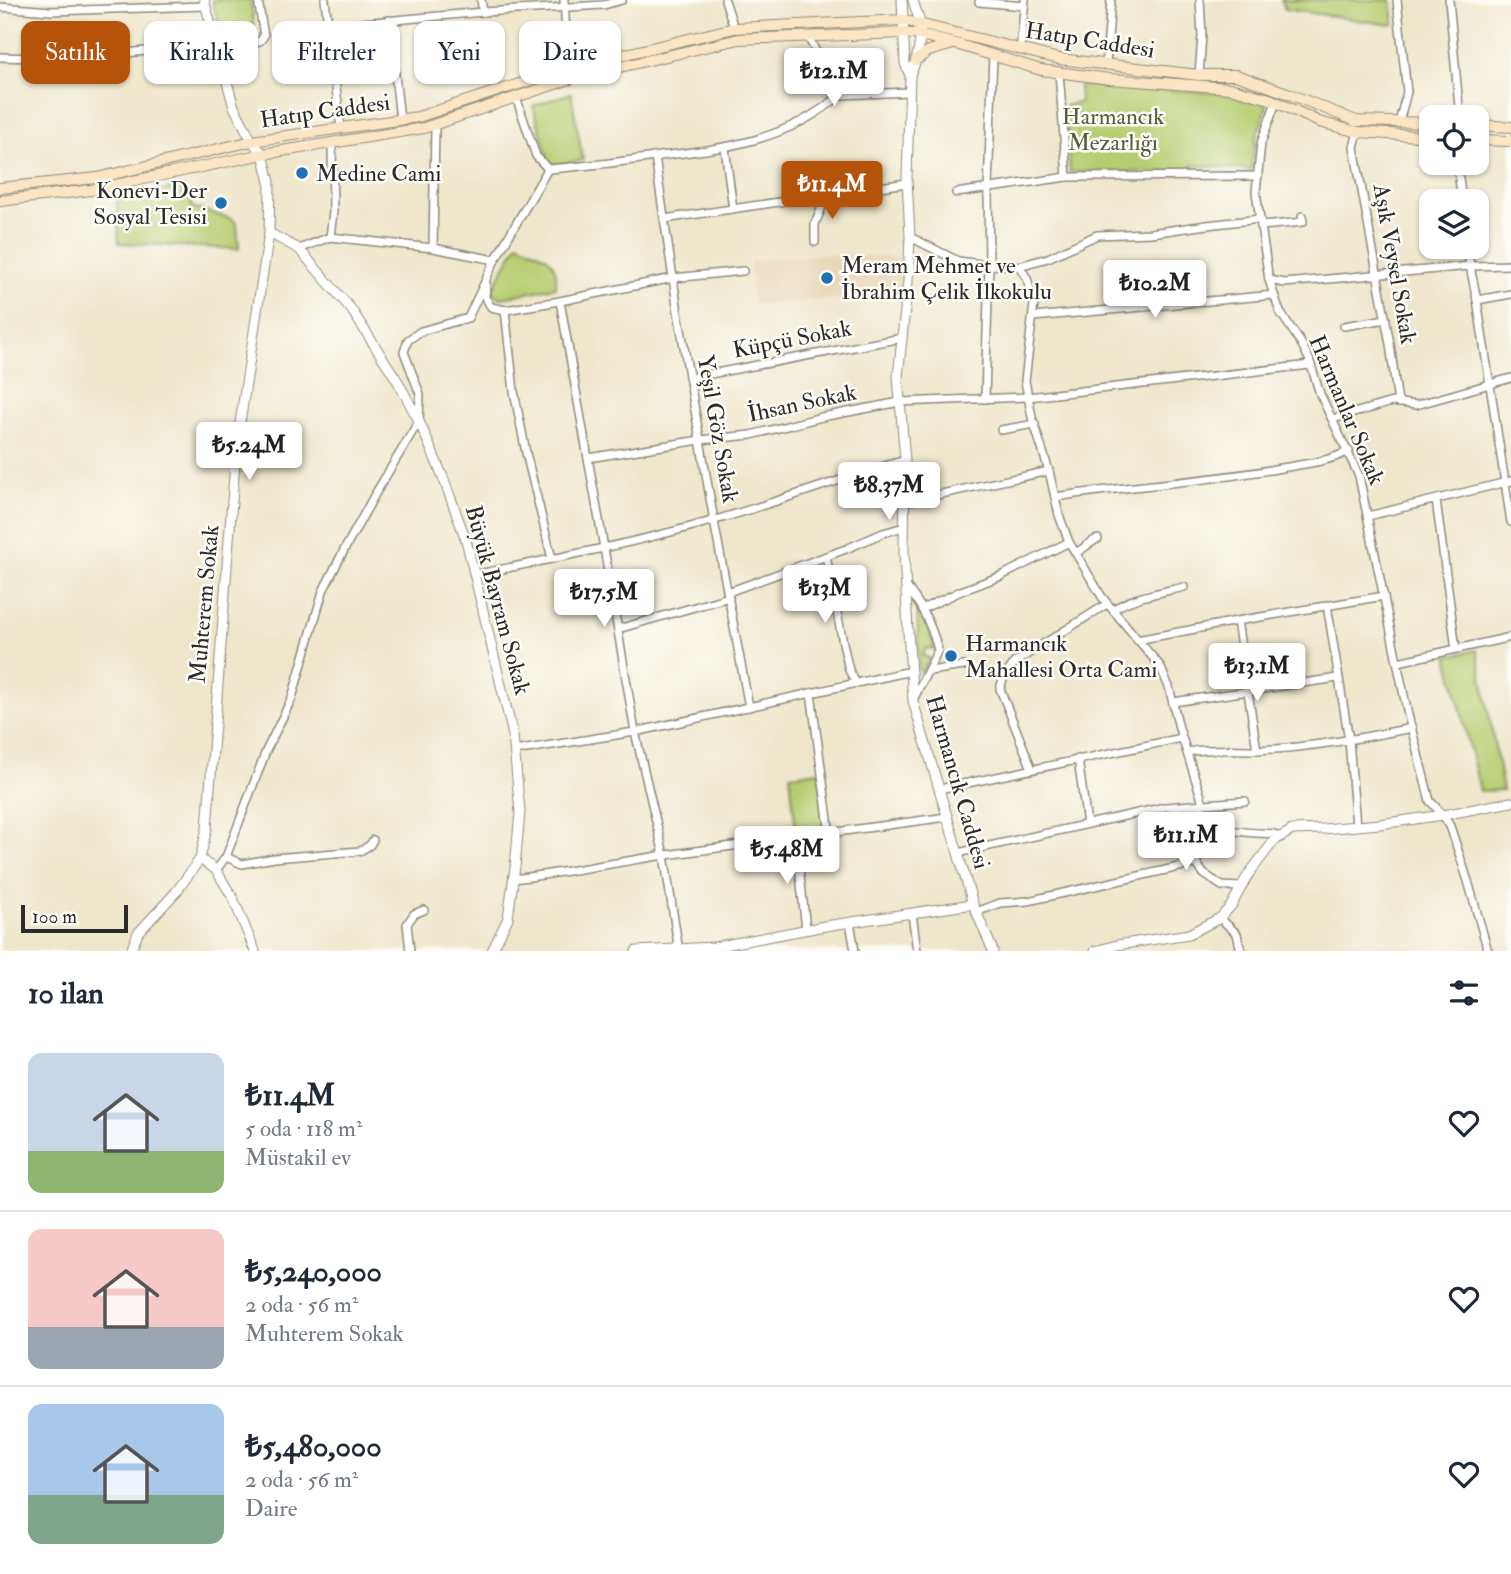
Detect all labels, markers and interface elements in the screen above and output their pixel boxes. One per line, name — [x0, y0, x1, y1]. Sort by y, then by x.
street label: Hatıp Caddesi — [1023, 15, 1157, 66]
chip: Satılık — [21, 21, 130, 84]
chip: Kiralık — [144, 21, 258, 84]
chip: Filtreler — [272, 21, 400, 84]
chip: Yeni — [414, 21, 505, 84]
chip: Daire — [519, 21, 621, 84]
pin: ₺12.1M — [777, 48, 891, 108]
text: ₺12.1M — [800, 56, 868, 85]
street label: Hatıp Caddesi — [258, 88, 392, 135]
park label: Harmancık Mezarlığı — [1062, 102, 1164, 157]
map controls — [1419, 105, 1489, 259]
button: locate — [1419, 105, 1489, 175]
place label: Medine Cami — [316, 159, 441, 188]
pin: ₺11.4M — [775, 162, 889, 221]
marker: Medine Cami — [294, 165, 310, 181]
text: ₺11.4M — [797, 169, 867, 198]
place label: Konevi-Der Sosyal Tesisi — [93, 176, 207, 231]
street label: Aşık Veysel Sokak — [1366, 181, 1423, 346]
button: layers — [1419, 189, 1489, 259]
marker: Konevi-Der Sosyal Tesisi — [213, 195, 229, 211]
place label: Meram Mehmet ve İbrahim Çelik İlkokulu — [841, 251, 1052, 306]
pin: ₺10.2M — [1098, 260, 1212, 320]
text: ₺10.2M — [1119, 268, 1191, 297]
marker: Meram Mehmet ve İbrahim Çelik İlkokulu — [819, 270, 835, 286]
street label: Küpçü Sokak — [730, 313, 854, 366]
street label: Harmanlar Sokak — [1302, 331, 1392, 489]
street label: Yeşil Göz Sokak — [691, 353, 745, 505]
street label: İhsan Sokak — [745, 377, 859, 429]
pin: ₺5.24M — [192, 422, 306, 482]
text: ₺5.24M — [212, 430, 286, 459]
pin: ₺8.37M — [832, 462, 946, 522]
text: ₺8.37M — [854, 470, 924, 499]
street label: Büyük Bayram Sokak — [459, 502, 537, 698]
street label: Muhterem Sokak — [183, 524, 225, 684]
pin: ₺13M — [784, 566, 866, 625]
pin: ₺17.5M — [547, 570, 661, 629]
text: ₺13M — [799, 573, 851, 602]
text: ₺17.5M — [570, 577, 638, 606]
place label: Harmancık Mahallesi Orta Cami — [965, 629, 1157, 684]
pin: ₺13.1M — [1200, 644, 1314, 703]
marker: Harmancık Mahallesi Orta Cami — [943, 648, 959, 664]
text: ₺13.1M — [1224, 651, 1290, 680]
street label: Harmancık Caddesi — [919, 692, 997, 872]
pin: ₺11.1M — [1129, 812, 1243, 872]
text: ₺11.1M — [1154, 820, 1218, 849]
pin: ₺5.48M — [730, 826, 844, 886]
text: ₺5.48M — [750, 834, 824, 863]
scale bar — [21, 902, 128, 934]
text: 100 m — [32, 905, 77, 929]
icon: filters — [1445, 974, 1483, 1012]
text: 10 ilan — [28, 975, 104, 1012]
text: ₺11.4M — [245, 1077, 335, 1114]
icon: home — [84, 1081, 168, 1165]
icon: heart — [1445, 1104, 1483, 1142]
text: 5 oda · 118 m² — [245, 1114, 362, 1143]
text: Müstakil ev — [245, 1143, 351, 1172]
text: ₺5,240,000 — [245, 1253, 382, 1290]
icon: home — [84, 1257, 168, 1341]
icon: heart — [1445, 1280, 1483, 1318]
text: 2 oda · 56 m² — [245, 1290, 358, 1319]
text: Muhterem Sokak — [245, 1319, 404, 1348]
text: ₺5,480,000 — [245, 1428, 382, 1465]
icon: home — [84, 1432, 168, 1516]
icon: heart — [1445, 1455, 1483, 1493]
text: 2 oda · 56 m² — [245, 1465, 358, 1494]
text: Daire — [245, 1494, 297, 1523]

